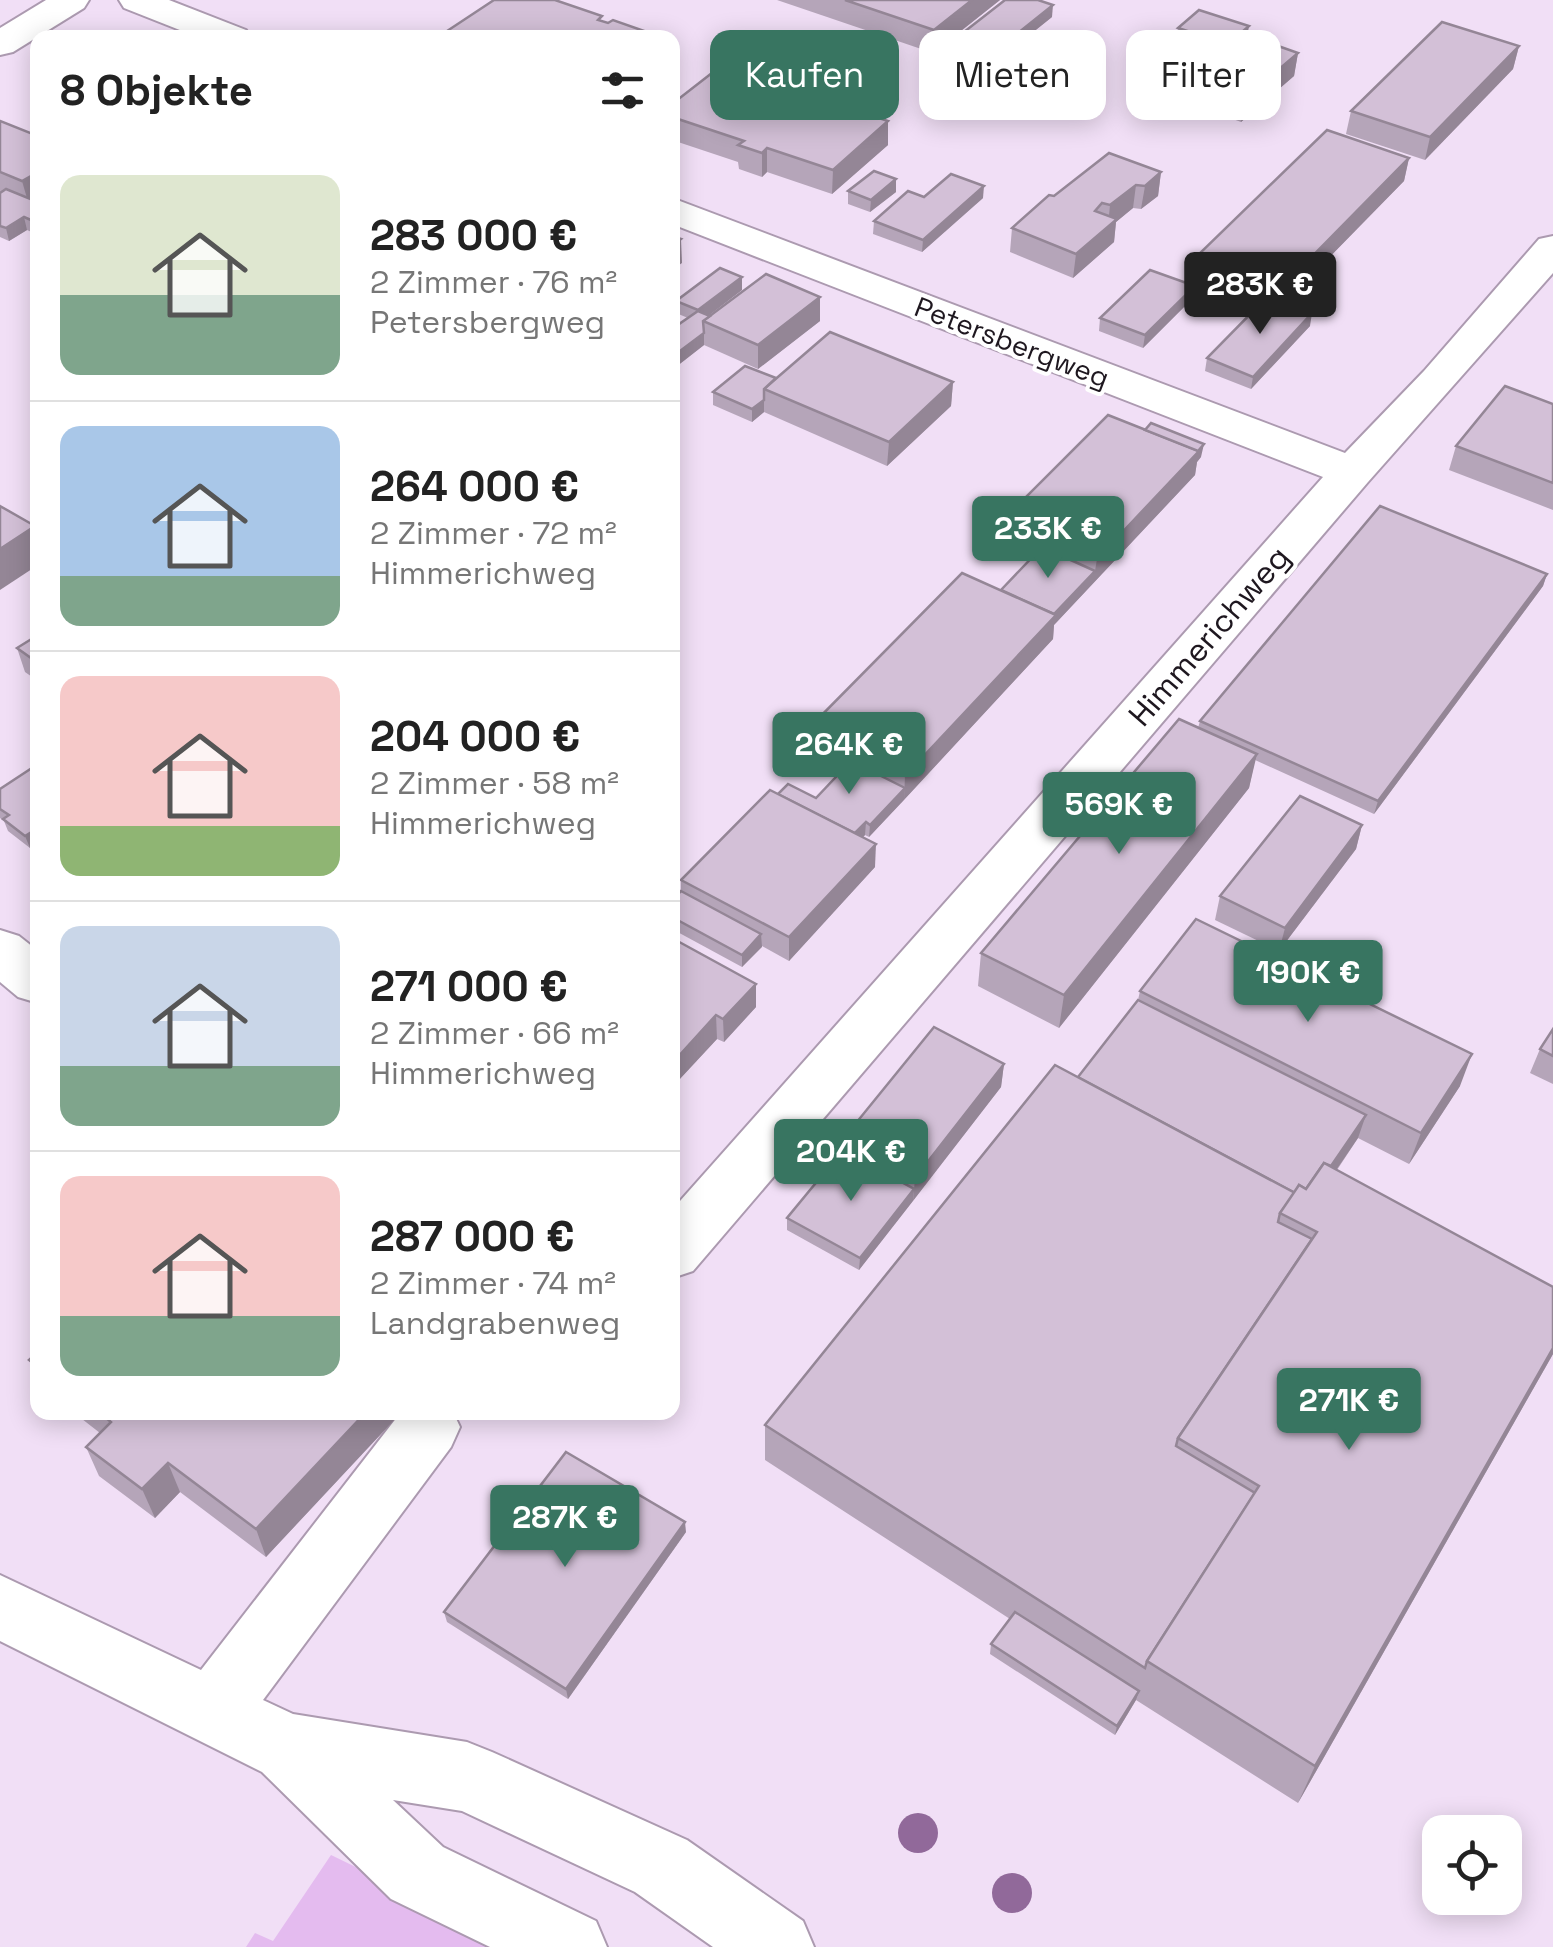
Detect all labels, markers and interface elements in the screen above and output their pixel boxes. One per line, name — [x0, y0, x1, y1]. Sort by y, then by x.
chip: Kaufen — [710, 30, 899, 120]
chip: Mieten — [919, 30, 1106, 120]
chip: Filter — [1126, 30, 1281, 120]
icon: filters — [595, 63, 650, 118]
text: 8 Objekte — [60, 64, 253, 117]
text: 283 000 € — [370, 209, 577, 262]
icon: home — [140, 215, 260, 335]
pin: 283K € — [1179, 252, 1341, 337]
text: 2 Zimmer · 76 m² — [370, 262, 617, 302]
text: 283K € — [1206, 264, 1314, 304]
street label: Petersbergweg — [910, 288, 1114, 396]
text: Petersbergweg — [370, 302, 605, 342]
text: 264 000 € — [370, 460, 579, 513]
icon: home — [140, 466, 260, 586]
pin: 233K € — [967, 496, 1129, 581]
text: 233K € — [994, 508, 1102, 548]
text: 2 Zimmer · 72 m² — [370, 513, 617, 553]
street label: Himmerichweg — [1120, 538, 1298, 734]
text: Himmerichweg — [370, 553, 596, 593]
text: 204 000 € — [370, 710, 580, 763]
pin: 264K € — [768, 712, 930, 797]
icon: home — [140, 716, 260, 836]
text: 264K € — [795, 724, 904, 764]
text: 2 Zimmer · 58 m² — [370, 763, 619, 803]
pin: 569K € — [1038, 772, 1200, 857]
text: 569K € — [1065, 784, 1173, 824]
text: Himmerichweg — [370, 803, 596, 843]
pin: 190K € — [1227, 940, 1389, 1025]
text: 190K € — [1256, 952, 1360, 992]
text: 271 000 € — [370, 960, 568, 1013]
icon: home — [140, 966, 260, 1086]
text: 2 Zimmer · 66 m² — [370, 1013, 619, 1053]
text: Himmerichweg — [370, 1053, 596, 1093]
pin: 204K € — [770, 1119, 932, 1204]
text: 204K € — [796, 1131, 906, 1171]
text: 287 000 € — [370, 1210, 574, 1263]
icon: home — [140, 1216, 260, 1336]
text: 2 Zimmer · 74 m² — [370, 1263, 616, 1303]
text: Landgrabenweg — [370, 1303, 620, 1343]
pin: 271K € — [1268, 1368, 1430, 1453]
text: 271K € — [1299, 1380, 1399, 1420]
pin: 287K € — [484, 1485, 646, 1570]
text: 287K € — [512, 1497, 618, 1537]
map controls — [1422, 1815, 1522, 1915]
button: locate — [1422, 1815, 1522, 1915]

